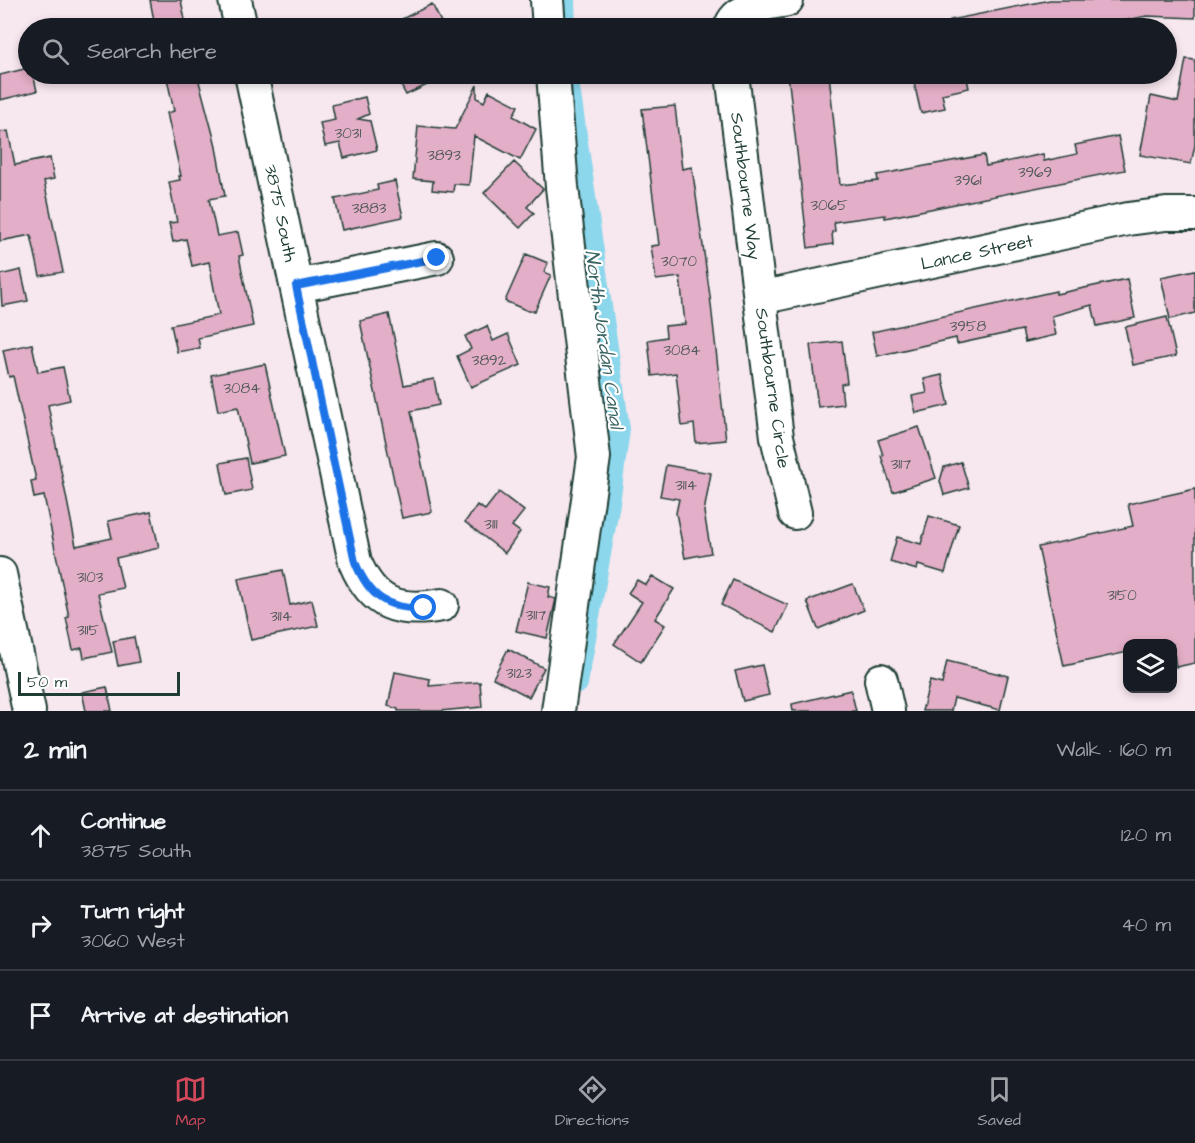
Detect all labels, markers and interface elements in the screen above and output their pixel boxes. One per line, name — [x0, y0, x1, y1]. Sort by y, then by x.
search box — [18, 18, 1177, 84]
icon: search — [39, 35, 72, 68]
text: Search here — [87, 36, 217, 67]
street label: Southbourne Way — [723, 111, 767, 261]
house number: 3031 — [335, 123, 361, 144]
house number: 3893 — [427, 145, 461, 166]
street label: 3875 South — [258, 162, 303, 264]
house number: 3969 — [1018, 162, 1052, 183]
house number: 3961 — [954, 170, 982, 191]
house number: 3065 — [810, 195, 848, 216]
house number: 3883 — [352, 198, 387, 219]
street label: Lance Street — [919, 228, 1036, 277]
route end — [423, 244, 449, 270]
water label: North Jordan Canal — [578, 248, 631, 433]
house number: 3070 — [661, 251, 697, 272]
street label: Southbourne Circle — [749, 306, 796, 470]
house number: 3958 — [950, 316, 987, 337]
house number: 3084 — [663, 340, 701, 361]
house number: 3892 — [472, 350, 507, 371]
house number: 3084 — [223, 378, 261, 399]
house number: 3117 — [891, 454, 911, 475]
house number: 3114 — [675, 475, 697, 496]
house number: 3111 — [484, 514, 498, 535]
house number: 3103 — [77, 567, 104, 588]
house number: 3150 — [1107, 585, 1137, 606]
route start — [410, 594, 436, 620]
house number: 3117 — [526, 605, 546, 626]
house number: 3114 — [270, 606, 292, 627]
house number: 3115 — [77, 620, 99, 641]
map controls — [1123, 639, 1177, 693]
button: layers — [1123, 639, 1177, 693]
house number: 3123 — [506, 663, 532, 684]
scale bar — [18, 669, 180, 696]
text: 50 m — [27, 671, 67, 693]
text: 2 min — [24, 732, 86, 768]
text: Walk · 160 m — [1056, 736, 1171, 764]
text: Continue — [81, 806, 166, 837]
icon: ahead — [24, 819, 57, 852]
text: 120 m — [1121, 821, 1171, 849]
text: 3875 South — [81, 837, 191, 865]
text: Turn right — [81, 896, 184, 927]
icon: right — [24, 909, 57, 942]
text: 40 m — [1121, 911, 1171, 939]
text: 3060 West — [81, 927, 185, 955]
icon: arrive — [24, 999, 57, 1032]
text: Arrive at destination — [81, 1000, 288, 1031]
tab: Map — [174, 1073, 207, 1131]
tab: Directions — [555, 1073, 629, 1131]
tab: Saved — [977, 1073, 1021, 1131]

